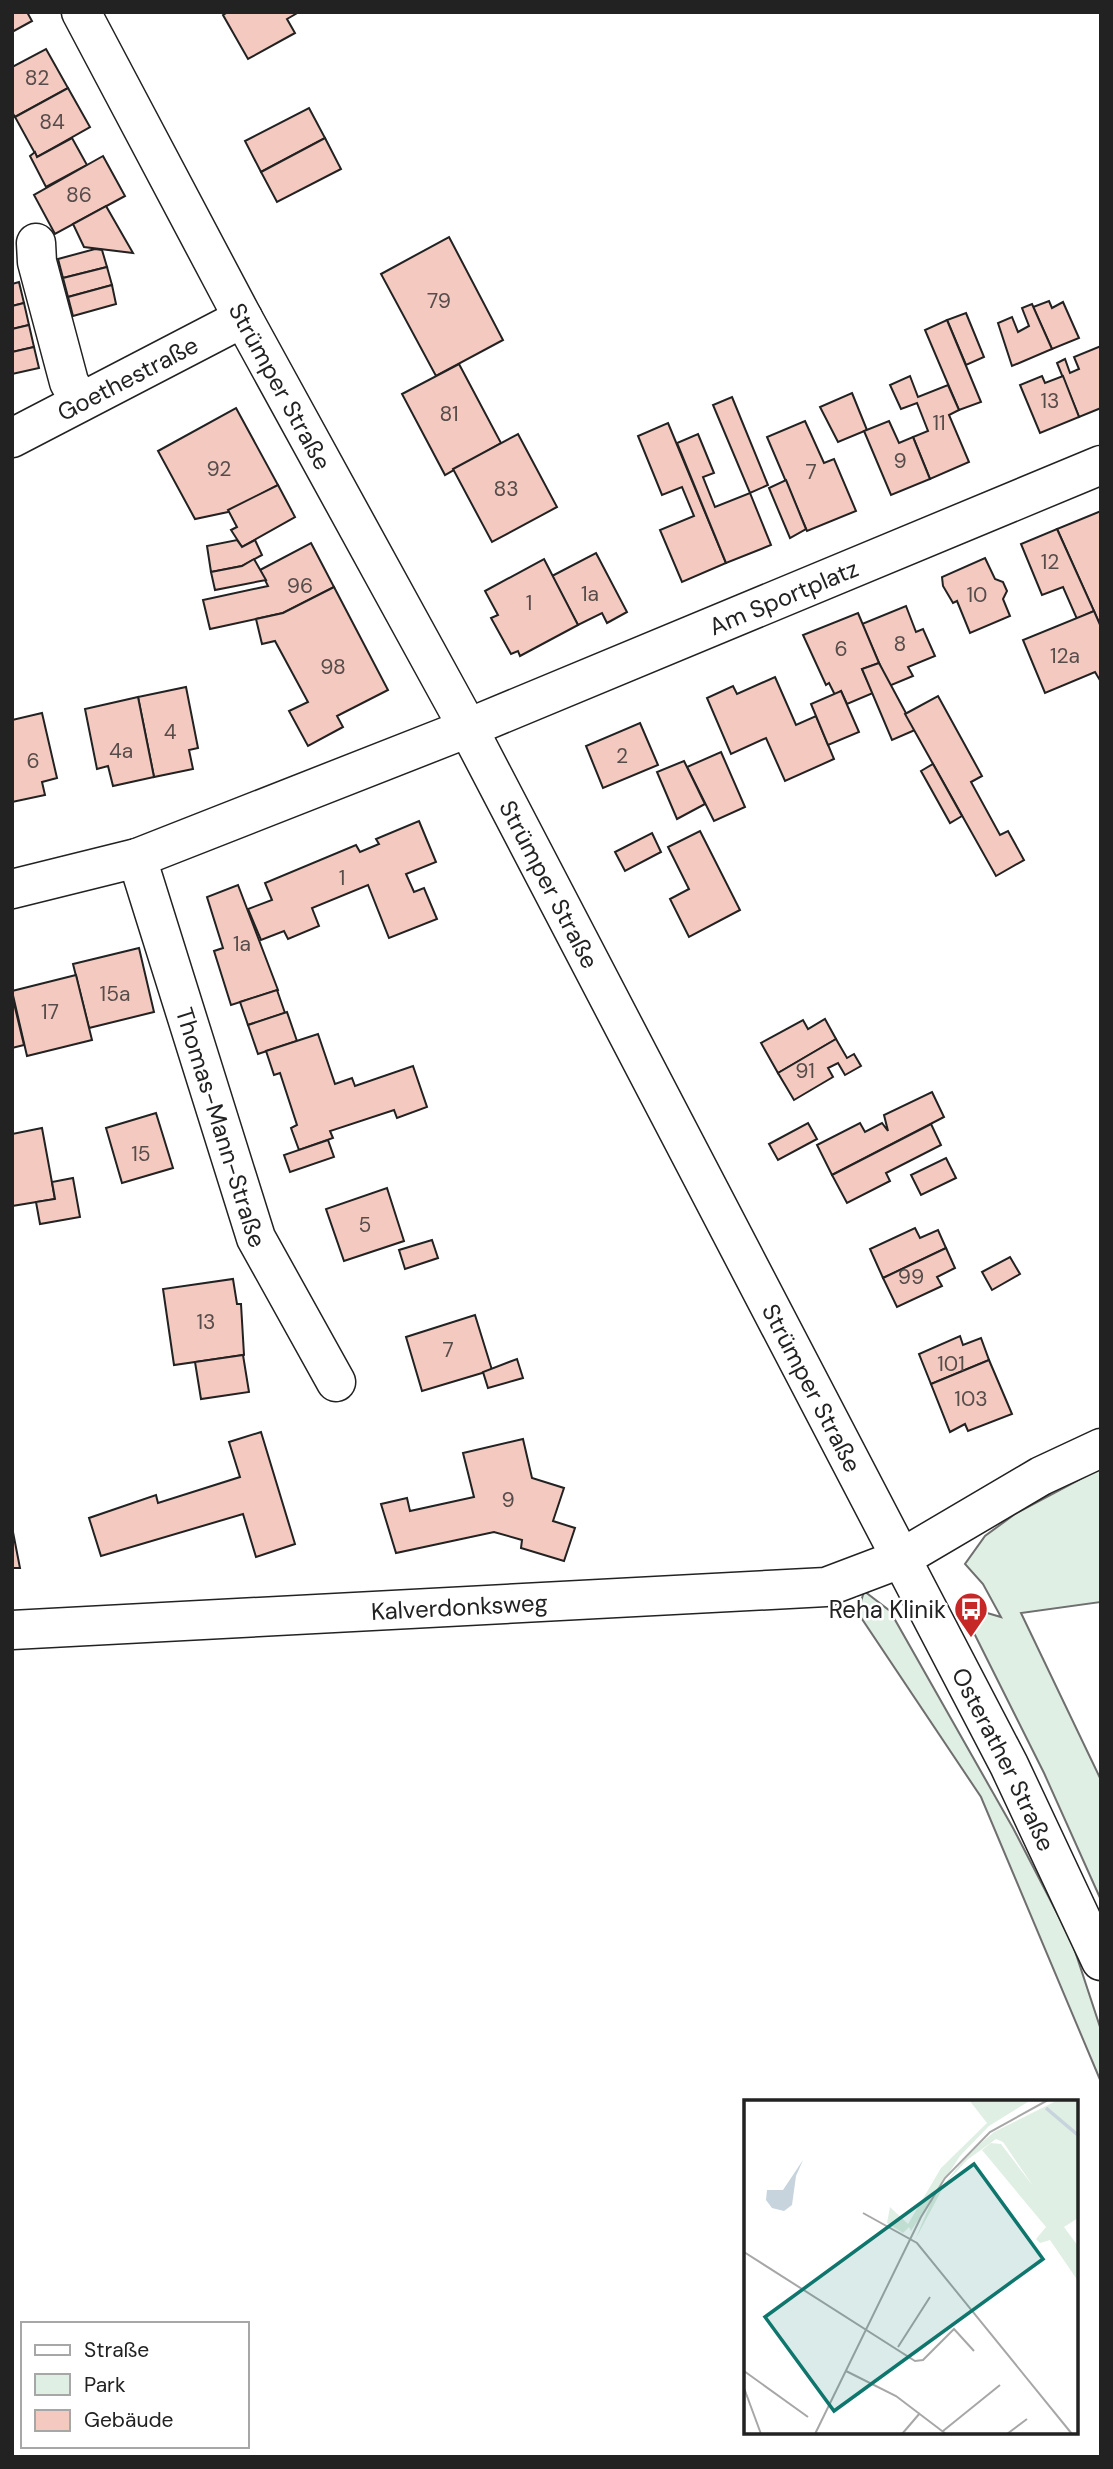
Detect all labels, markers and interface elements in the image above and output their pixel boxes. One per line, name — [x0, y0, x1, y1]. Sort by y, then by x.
house number: 82 — [25, 64, 49, 92]
house number: 84 — [39, 108, 65, 136]
house number: 86 — [66, 181, 92, 209]
house number: 79 — [427, 287, 451, 315]
street label: Strümper Straße — [222, 297, 339, 475]
street label: Goethestraße — [52, 329, 203, 427]
house number: 13 — [1041, 387, 1059, 415]
house number: 81 — [440, 400, 458, 428]
house number: 11 — [932, 409, 946, 437]
house number: 9 — [893, 447, 907, 475]
house number: 92 — [207, 455, 231, 483]
house number: 7 — [805, 458, 817, 486]
house number: 83 — [493, 475, 519, 503]
house number: 12 — [1041, 548, 1059, 576]
street label: Am Sportplatz — [704, 552, 863, 642]
house number: 96 — [287, 572, 313, 600]
house number: 1a — [581, 580, 599, 608]
house number: 10 — [967, 581, 987, 609]
house number: 1 — [526, 589, 532, 617]
house number: 8 — [894, 630, 906, 658]
house number: 6 — [834, 635, 848, 663]
house number: 12a — [1050, 642, 1080, 670]
house number: 98 — [320, 653, 346, 681]
house number: 4 — [164, 718, 177, 746]
house number: 4a — [109, 737, 133, 765]
house number: 2 — [616, 742, 628, 770]
house number: 6 — [26, 747, 40, 775]
street label: Strümper Straße — [493, 795, 606, 974]
house number: 1 — [339, 864, 345, 892]
house number: 1a — [233, 930, 251, 958]
house number: 15a — [100, 980, 130, 1008]
house number: 17 — [41, 998, 59, 1026]
street label: Thomas-Mann-Straße — [169, 1004, 274, 1253]
house number: 91 — [795, 1057, 815, 1085]
house number: 15 — [131, 1140, 151, 1168]
house number: 5 — [359, 1211, 371, 1239]
house number: 99 — [898, 1263, 924, 1291]
street label: Strümper Straße — [755, 1298, 869, 1477]
house number: 13 — [197, 1308, 215, 1336]
house number: 7 — [442, 1336, 454, 1364]
house number: 101 — [937, 1350, 965, 1378]
house number: 103 — [954, 1385, 988, 1413]
house number: 9 — [501, 1486, 515, 1514]
street label: Kalverdonksweg — [370, 1586, 549, 1627]
bus stop icon: Reha Klinik — [952, 1590, 990, 1639]
place label: Reha Klinik — [829, 1594, 946, 1625]
street label: Osterather Straße — [945, 1662, 1063, 1856]
inset map — [744, 2100, 1078, 2434]
legend — [21, 2322, 248, 2448]
text: Straße — [84, 2336, 149, 2364]
text: Park — [84, 2371, 126, 2399]
text: Gebäude — [84, 2406, 174, 2434]

